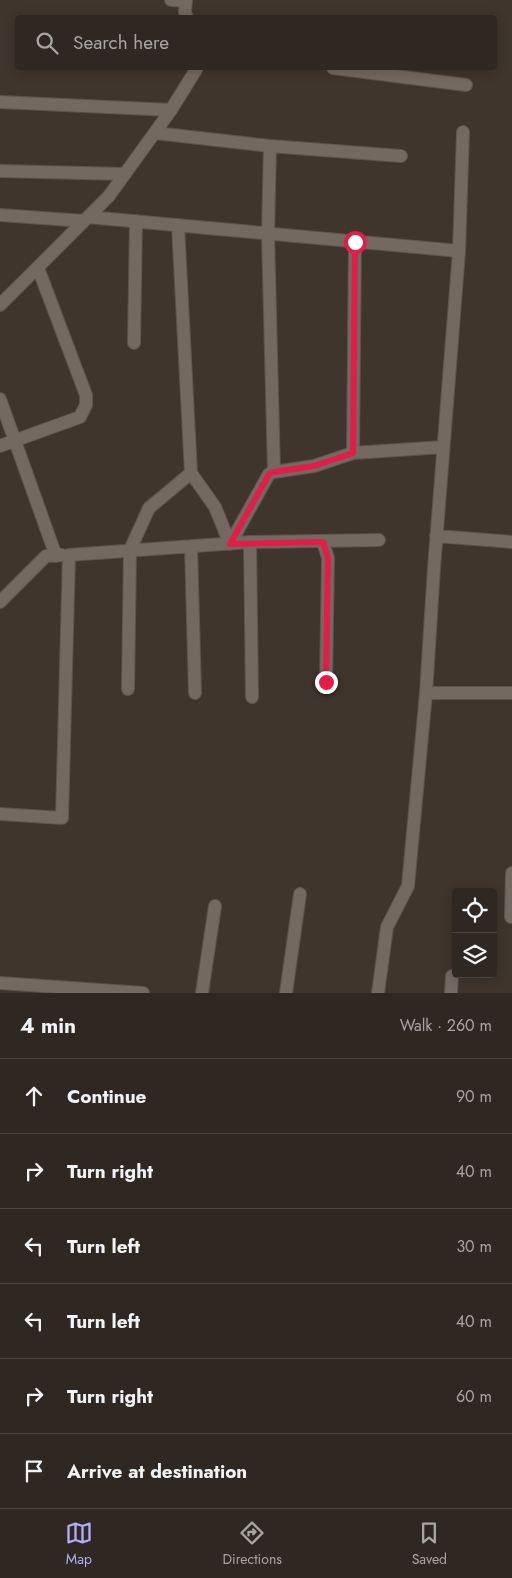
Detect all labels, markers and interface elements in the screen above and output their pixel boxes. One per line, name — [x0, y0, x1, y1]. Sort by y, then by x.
search box — [15, 15, 497, 70]
icon: search — [33, 29, 61, 57]
text: Search here — [73, 29, 169, 56]
route start — [344, 231, 367, 254]
route end — [315, 671, 338, 694]
map controls — [452, 888, 497, 978]
button: locate — [452, 888, 497, 933]
button: layers — [452, 933, 497, 978]
text: 4 min — [20, 1011, 76, 1041]
text: Walk · 260 m — [400, 1014, 492, 1037]
icon: ahead — [20, 1082, 48, 1110]
text: Continue — [67, 1083, 146, 1110]
text: 90 m — [456, 1085, 492, 1108]
icon: right — [20, 1157, 48, 1185]
text: Turn right — [67, 1158, 153, 1185]
text: 40 m — [456, 1160, 492, 1183]
icon: left — [20, 1232, 48, 1260]
text: Turn left — [67, 1233, 140, 1260]
text: 30 m — [456, 1235, 492, 1258]
icon: left — [20, 1307, 48, 1335]
text: Turn left — [67, 1308, 140, 1335]
text: 40 m — [456, 1310, 492, 1333]
icon: right — [20, 1382, 48, 1410]
text: Turn right — [67, 1383, 153, 1410]
text: 60 m — [456, 1385, 492, 1408]
icon: arrive — [20, 1457, 48, 1485]
text: Arrive at destination — [67, 1458, 247, 1485]
tab: Map — [65, 1519, 93, 1569]
tab: Directions — [223, 1519, 282, 1569]
tab: Saved — [412, 1519, 447, 1569]

